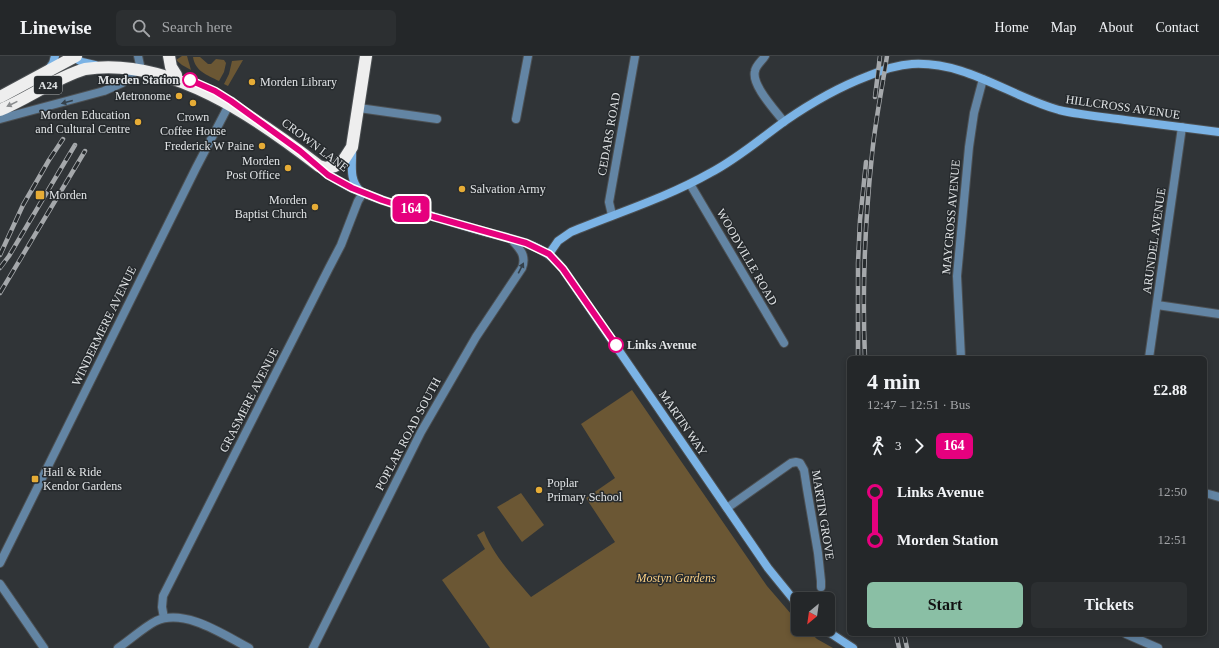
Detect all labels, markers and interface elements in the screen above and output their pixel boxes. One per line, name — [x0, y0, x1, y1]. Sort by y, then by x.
search box — [116, 10, 396, 46]
text: Linewise — [20, 17, 92, 38]
icon: search — [130, 17, 152, 39]
text: Search here — [162, 19, 232, 35]
text: Home — [995, 20, 1029, 35]
text: Map — [1051, 20, 1076, 35]
text: About — [1098, 20, 1133, 35]
text: Contact — [1155, 20, 1199, 35]
marker: Morden Station — [182, 72, 198, 88]
place label: Morden Station — [98, 73, 179, 87]
place label: Morden Library — [260, 75, 337, 89]
road number: A24 — [34, 76, 62, 94]
marker: Morden Library — [247, 77, 257, 87]
place label: Metronome — [115, 89, 171, 103]
marker: Metronome — [174, 91, 184, 101]
street label: CEDARS ROAD — [595, 91, 623, 177]
street label: HILLCROSS AVENUE — [1065, 92, 1181, 122]
marker: Crown Coffee House — [188, 98, 198, 108]
one-way arrow — [61, 99, 73, 105]
one-way arrow — [6, 101, 17, 107]
place label: Morden Education and Cultural Centre — [35, 108, 130, 136]
place label: Crown Coffee House — [160, 110, 226, 138]
street label: CROWN LANE — [279, 115, 351, 175]
marker: Morden Education and Cultural Centre — [133, 117, 143, 127]
place label: Frederick W Paine — [164, 139, 254, 153]
marker: Frederick W Paine — [257, 141, 267, 151]
place label: Morden Post Office — [226, 154, 280, 182]
street label: MAYCROSS AVENUE — [939, 159, 963, 275]
marker: Morden Post Office — [283, 163, 293, 173]
place label: Salvation Army — [470, 182, 546, 196]
marker: Salvation Army — [457, 184, 467, 194]
street label: ARUNDEL AVENUE — [1140, 187, 1168, 295]
place label: Morden — [49, 188, 87, 202]
marker: Morden — [34, 189, 46, 201]
place label: Morden Baptist Church — [235, 193, 307, 221]
line badge: 164 — [388, 196, 434, 222]
text: 164 — [401, 201, 422, 216]
marker: Morden Baptist Church — [310, 202, 320, 212]
street label: WOODVILLE ROAD — [714, 206, 780, 308]
one-way arrow — [518, 262, 524, 274]
street label: WINDERMERE AVENUE — [69, 264, 139, 388]
marker: Links Avenue — [608, 337, 624, 353]
place label: Links Avenue — [627, 338, 697, 352]
street label: GRASMERE AVENUE — [217, 345, 281, 455]
text: 4 min — [867, 369, 920, 394]
street label: POPLAR ROAD SOUTH — [372, 375, 444, 493]
text: £2.88 — [1153, 382, 1187, 398]
street label: MARTIN WAY — [656, 388, 710, 459]
text: 12:47 – 12:51 · Bus — [867, 397, 970, 412]
icon: walk — [867, 435, 889, 457]
icon: forward — [908, 435, 930, 457]
text: 3 — [895, 438, 902, 453]
text: 164 — [944, 438, 965, 453]
place label: Hail & Ride Kendor Gardens — [43, 465, 122, 493]
street label: MARTIN GROVE — [809, 469, 837, 561]
marker: Hail & Ride Kendor Gardens — [30, 474, 40, 484]
place label: Poplar Primary School — [547, 476, 623, 504]
text: Links Avenue — [897, 484, 984, 500]
text: 12:50 — [1157, 484, 1187, 499]
marker: Poplar Primary School — [534, 485, 544, 495]
text: Morden Station — [897, 532, 998, 548]
text: 12:51 — [1157, 532, 1187, 547]
park label: Mostyn Gardens — [635, 571, 716, 585]
button: Start — [867, 582, 1023, 628]
button: Tickets — [1031, 582, 1187, 628]
north arrow — [791, 592, 835, 636]
map controls — [791, 592, 835, 636]

